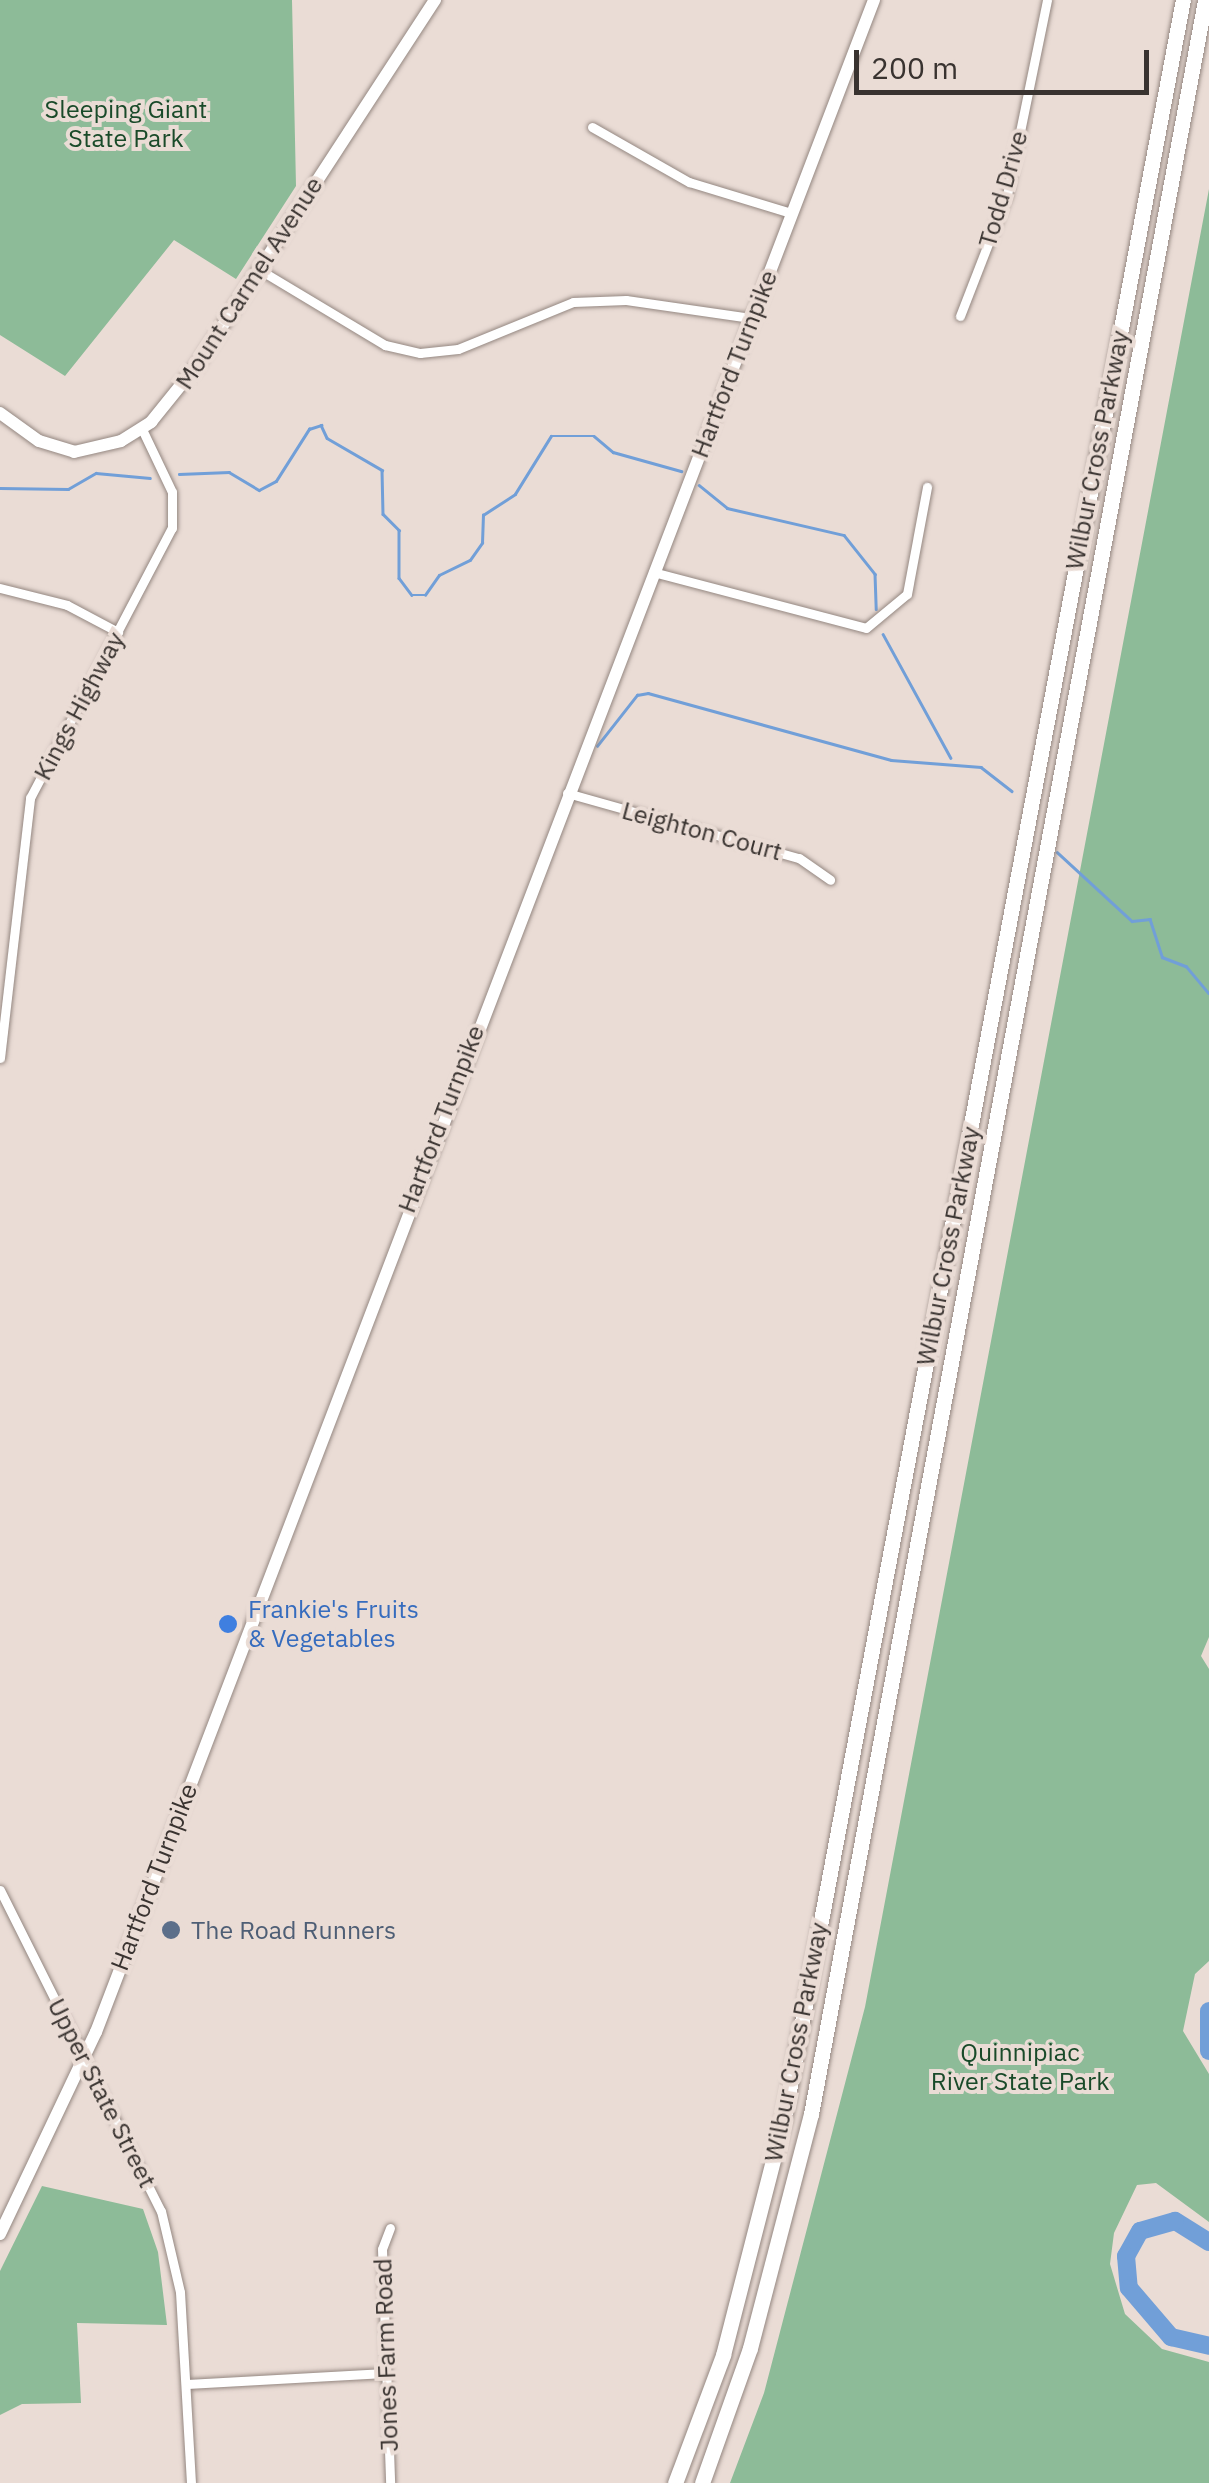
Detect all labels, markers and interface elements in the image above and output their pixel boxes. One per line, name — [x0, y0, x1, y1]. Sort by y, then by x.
scale bar — [859, 30, 1154, 92]
text: 200 m — [871, 48, 958, 87]
park label: Sleeping Giant State Park — [45, 95, 207, 154]
street label: Todd Drive — [972, 127, 1034, 251]
street label: Mount Carmel Avenue — [169, 171, 329, 395]
street label: Hartford Turnpike — [684, 266, 784, 462]
street label: Wilbur Cross Parkway — [1059, 328, 1135, 572]
street label: Kings Highway — [27, 627, 131, 785]
street label: Leighton Court — [619, 795, 785, 867]
street label: Hartford Turnpike — [391, 1021, 491, 1217]
street label: Wilbur Cross Parkway — [910, 1124, 986, 1368]
place label: Frankie's Fruits & Vegetables — [248, 1595, 419, 1654]
marker: Frankie's Fruits & Vegetables — [217, 1613, 239, 1635]
street label: Hartford Turnpike — [104, 1779, 204, 1975]
place label: The Road Runners — [191, 1915, 396, 1945]
marker: The Road Runners — [160, 1919, 182, 1941]
street label: Wilbur Cross Parkway — [758, 1920, 834, 2164]
street label: Upper State Street — [41, 1993, 163, 2193]
park label: Quinnipiac River State Park — [931, 2038, 1109, 2097]
street label: Jones Farm Road — [368, 2258, 404, 2452]

